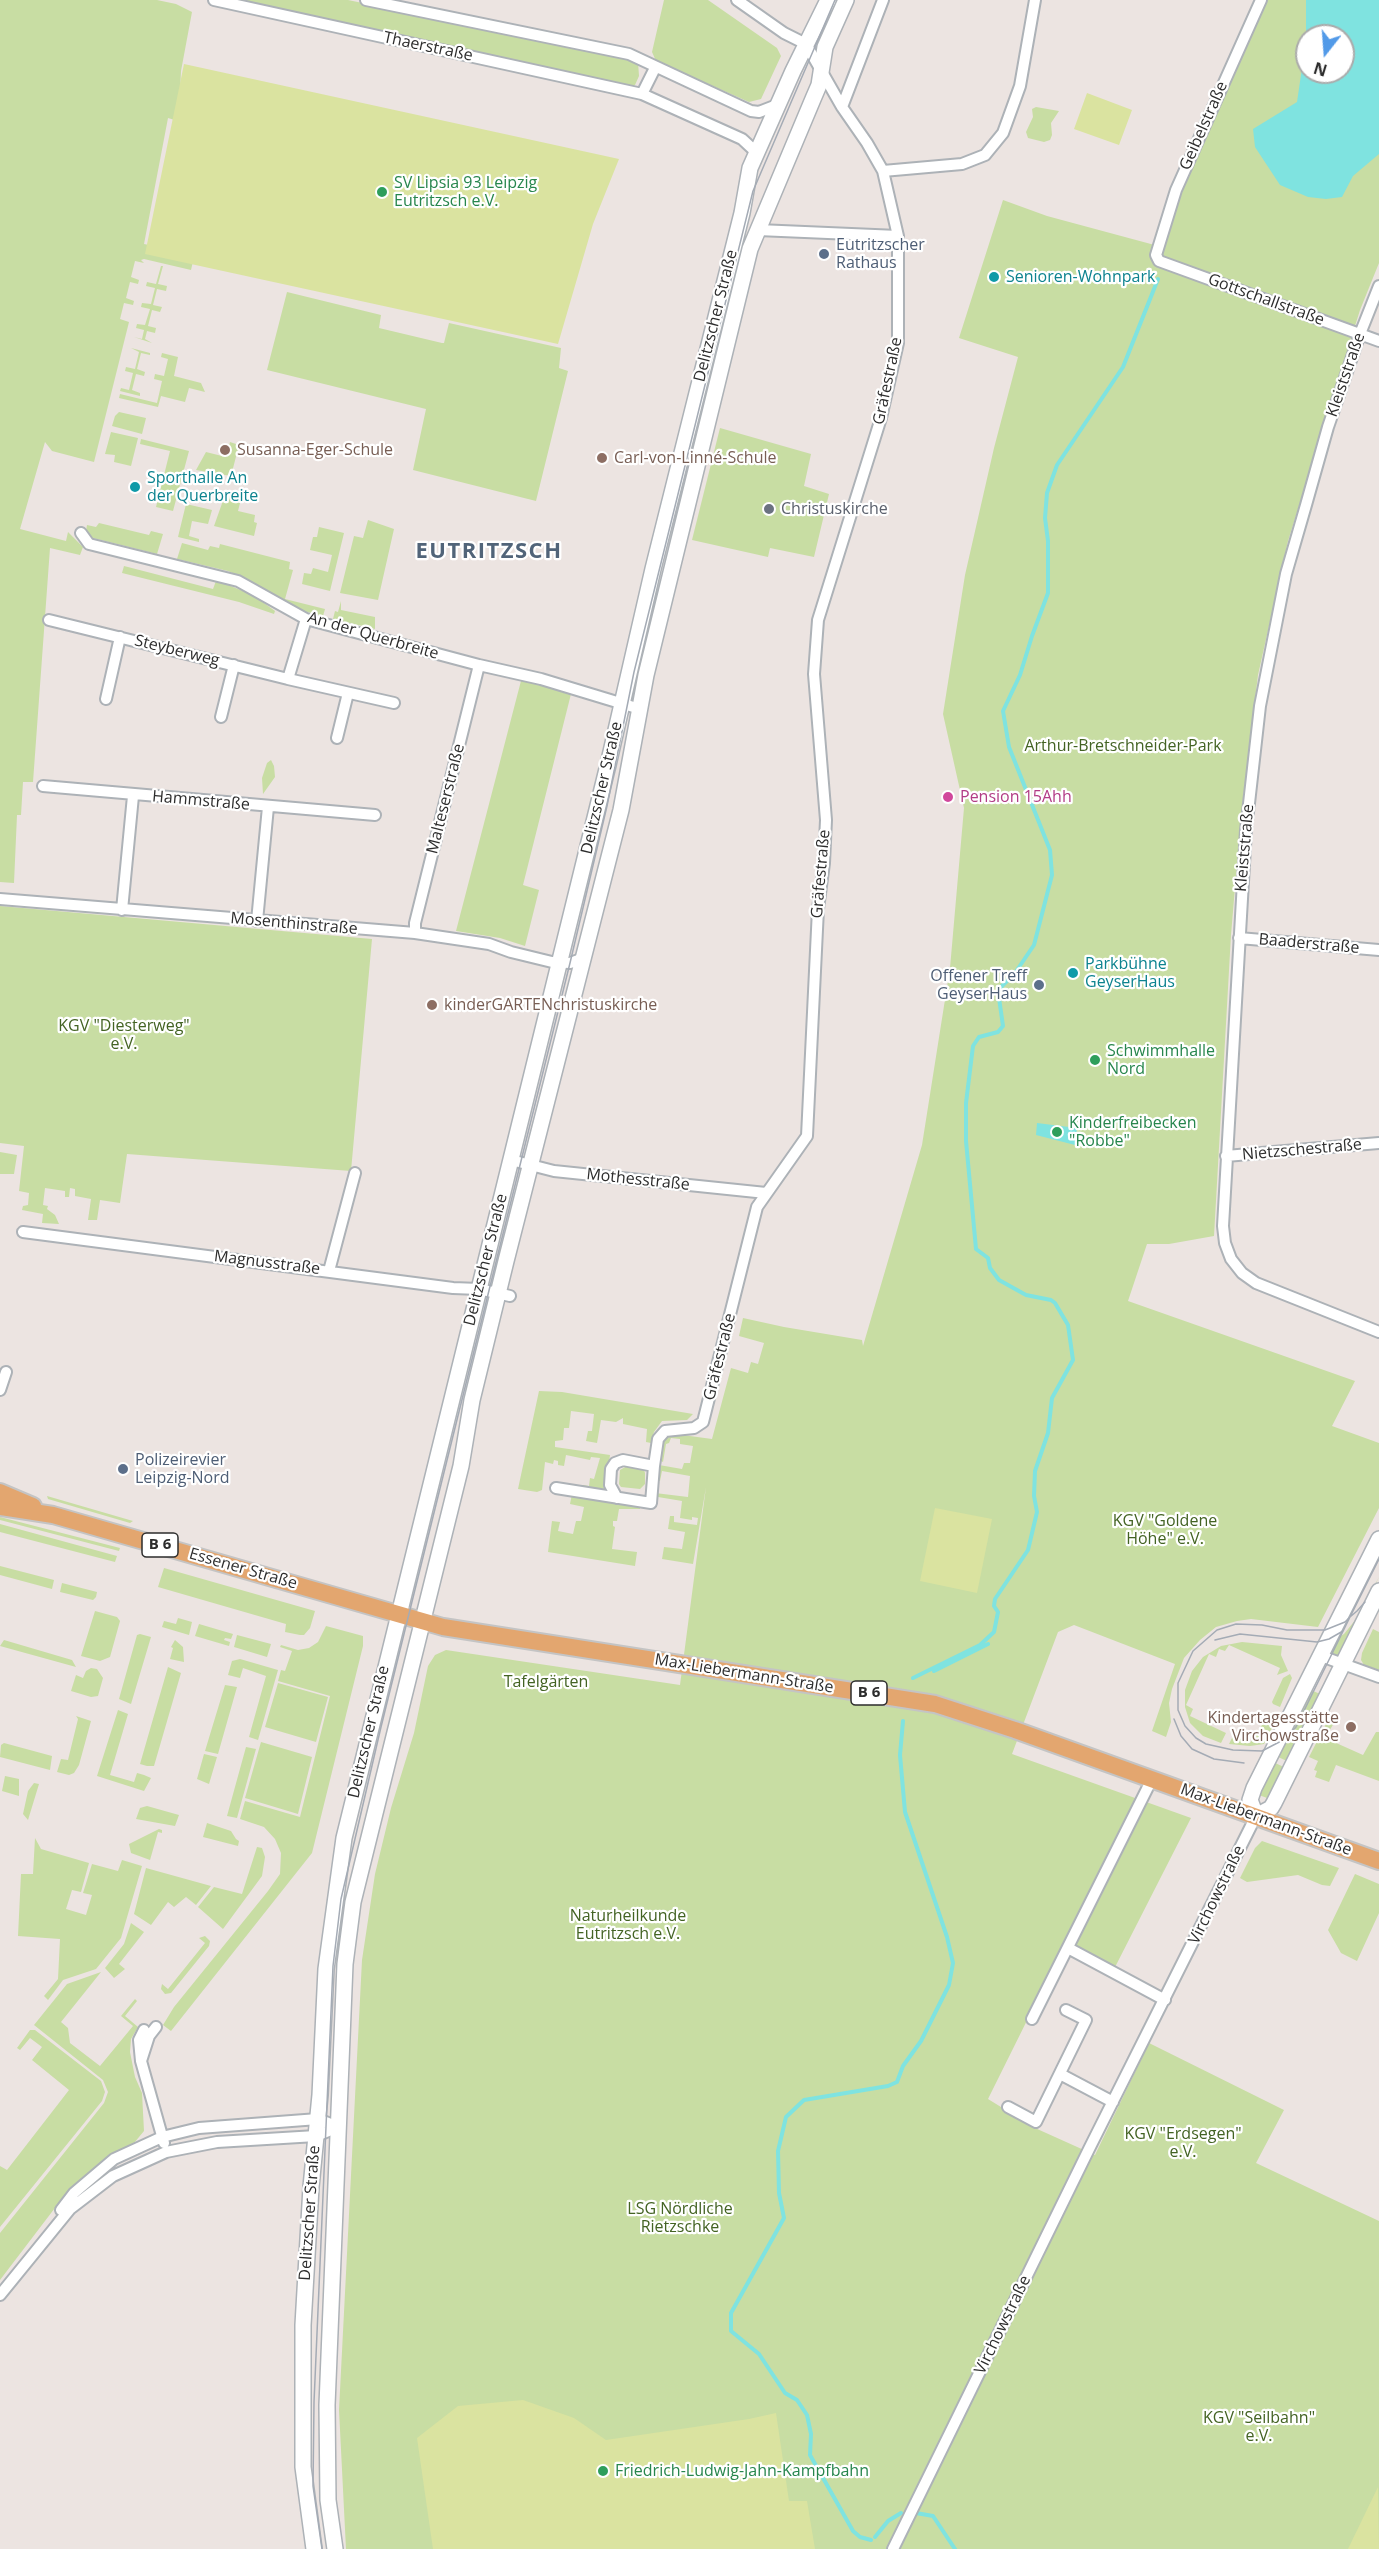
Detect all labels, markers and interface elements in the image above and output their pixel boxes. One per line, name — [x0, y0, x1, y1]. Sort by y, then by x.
north arrow — [1295, 24, 1355, 84]
street label: Thaerstraße — [382, 28, 474, 66]
text: N — [1311, 57, 1330, 82]
street label: Geibelstraße — [1176, 79, 1232, 173]
place label: SV Lipsia 93 Leipzig Eutritzsch e.V. — [394, 173, 537, 211]
marker: SV Lipsia 93 Leipzig Eutritzsch e.V. — [375, 185, 389, 199]
place label: Eutritzscher Rathaus — [836, 235, 925, 273]
marker: Eutritzscher Rathaus — [817, 247, 831, 261]
street label: Delitzscher Straße — [690, 248, 742, 384]
place label: Senioren-Wohnpark — [1006, 267, 1155, 287]
marker: Senioren-Wohnpark — [987, 270, 1001, 284]
street label: Gottschallstraße — [1205, 270, 1327, 330]
street label: Kleiststraße — [1323, 330, 1369, 420]
street label: Gräfestraße — [869, 335, 907, 427]
place label: Susanna-Eger-Schule — [237, 440, 393, 460]
marker: Susanna-Eger-Schule — [218, 443, 232, 457]
place label: Carl-von-Linné-Schule — [614, 448, 777, 468]
marker: Carl-von-Linné-Schule — [595, 451, 609, 465]
place label: Sporthalle An der Querbreite — [147, 468, 258, 506]
marker: Sporthalle An der Querbreite — [128, 480, 142, 494]
place label: Christuskirche — [781, 499, 888, 519]
marker: Christuskirche — [762, 502, 776, 516]
district label: EUTRITZSCH — [416, 539, 562, 565]
street label: An der Querbreite — [305, 608, 441, 664]
street label: Steyberweg — [133, 631, 221, 671]
street label: Delitzscher Straße — [577, 720, 627, 856]
park label: Arthur-Bretschneider-Park — [1024, 736, 1222, 756]
street label: Malteserstraße — [423, 742, 469, 856]
street label: Hammstraße — [151, 787, 251, 815]
place label: Pension 15Ahh — [960, 787, 1072, 807]
marker: Pension 15Ahh — [941, 790, 955, 804]
street label: Kleiststraße — [1232, 803, 1258, 893]
street label: Gräfestraße — [808, 829, 834, 919]
street label: Mosenthinstraße — [230, 909, 358, 939]
street label: Baaderstraße — [1258, 930, 1360, 958]
place label: Parkbühne GeyserHaus — [1085, 954, 1175, 992]
place label: Offener Treff GeyserHaus — [930, 966, 1027, 1004]
marker: Parkbühne GeyserHaus — [1066, 966, 1080, 980]
marker: Offener Treff GeyserHaus — [1032, 978, 1046, 992]
place label: kinderGARTENchristuskirche — [444, 995, 657, 1015]
marker: kinderGARTENchristuskirche — [425, 998, 439, 1012]
park label: KGV "Diesterweg" e.V. — [58, 1016, 190, 1054]
place label: Schwimmhalle Nord — [1107, 1041, 1215, 1079]
marker: Schwimmhalle Nord — [1088, 1053, 1102, 1067]
place label: Kinderfreibecken "Robbe" — [1069, 1113, 1197, 1151]
marker: Kinderfreibecken "Robbe" — [1050, 1125, 1064, 1139]
street label: Nietzschestraße — [1241, 1135, 1363, 1165]
street label: Mothesstraße — [585, 1165, 691, 1195]
street label: Delitzscher Straße — [460, 1192, 512, 1328]
street label: Magnusstraße — [213, 1247, 321, 1279]
street label: Gräfestraße — [700, 1311, 740, 1403]
place label: Polizeirevier Leipzig-Nord — [135, 1450, 230, 1488]
marker: Polizeirevier Leipzig-Nord — [116, 1462, 130, 1476]
park label: KGV "Goldene Höhe" e.V. — [1113, 1511, 1217, 1549]
road number: B 6 — [142, 1533, 178, 1557]
street label: Essener Straße — [187, 1544, 299, 1594]
street label: Max-Liebermann-Straße — [653, 1650, 835, 1698]
street label: Delitzscher Straße — [344, 1664, 394, 1800]
park label: Tafelgärten — [504, 1672, 588, 1692]
road number: B 6 — [851, 1681, 887, 1705]
place label: Kindertagesstätte Virchowstraße — [1208, 1708, 1339, 1746]
marker: Kindertagesstätte Virchowstraße — [1344, 1720, 1358, 1734]
street label: Max-Liebermann-Straße — [1178, 1780, 1354, 1860]
street label: Virchowstraße — [1185, 1843, 1249, 1947]
park label: Naturheilkunde Eutritzsch e.V. — [570, 1906, 686, 1944]
park label: KGV "Erdsegen" e.V. — [1124, 2124, 1242, 2162]
street label: Delitzscher Straße — [296, 2145, 324, 2281]
park label: LSG Nördliche Rietzschke — [627, 2199, 733, 2237]
street label: Virchowstraße — [971, 2273, 1035, 2377]
park label: KGV "Seilbahn" e.V. — [1203, 2408, 1315, 2446]
place label: Friedrich-Ludwig-Jahn-Kampfbahn — [615, 2461, 869, 2481]
marker: Friedrich-Ludwig-Jahn-Kampfbahn — [596, 2464, 610, 2478]

